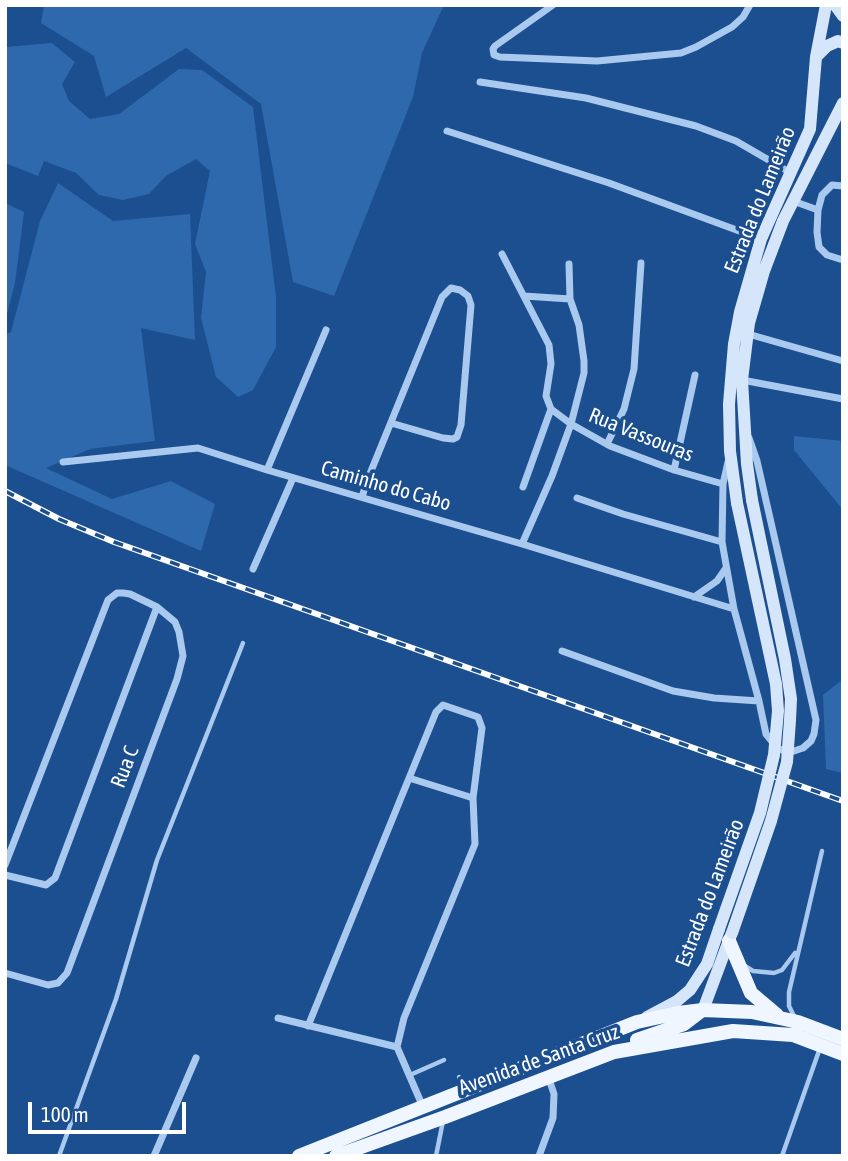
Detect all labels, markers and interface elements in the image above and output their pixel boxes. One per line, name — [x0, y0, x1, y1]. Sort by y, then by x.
street label: Estrada do Lameirão — [719, 123, 801, 277]
street label: Rua Vassouras — [585, 403, 697, 467]
street label: Caminho do Cabo — [318, 455, 454, 517]
street label: Rua C — [106, 743, 144, 791]
street label: Estrada do Lameirão — [670, 816, 750, 970]
street label: Avenida de Santa Cruz — [455, 1019, 623, 1101]
scale bar — [32, 1088, 189, 1132]
text: 100 m — [41, 1102, 89, 1126]

